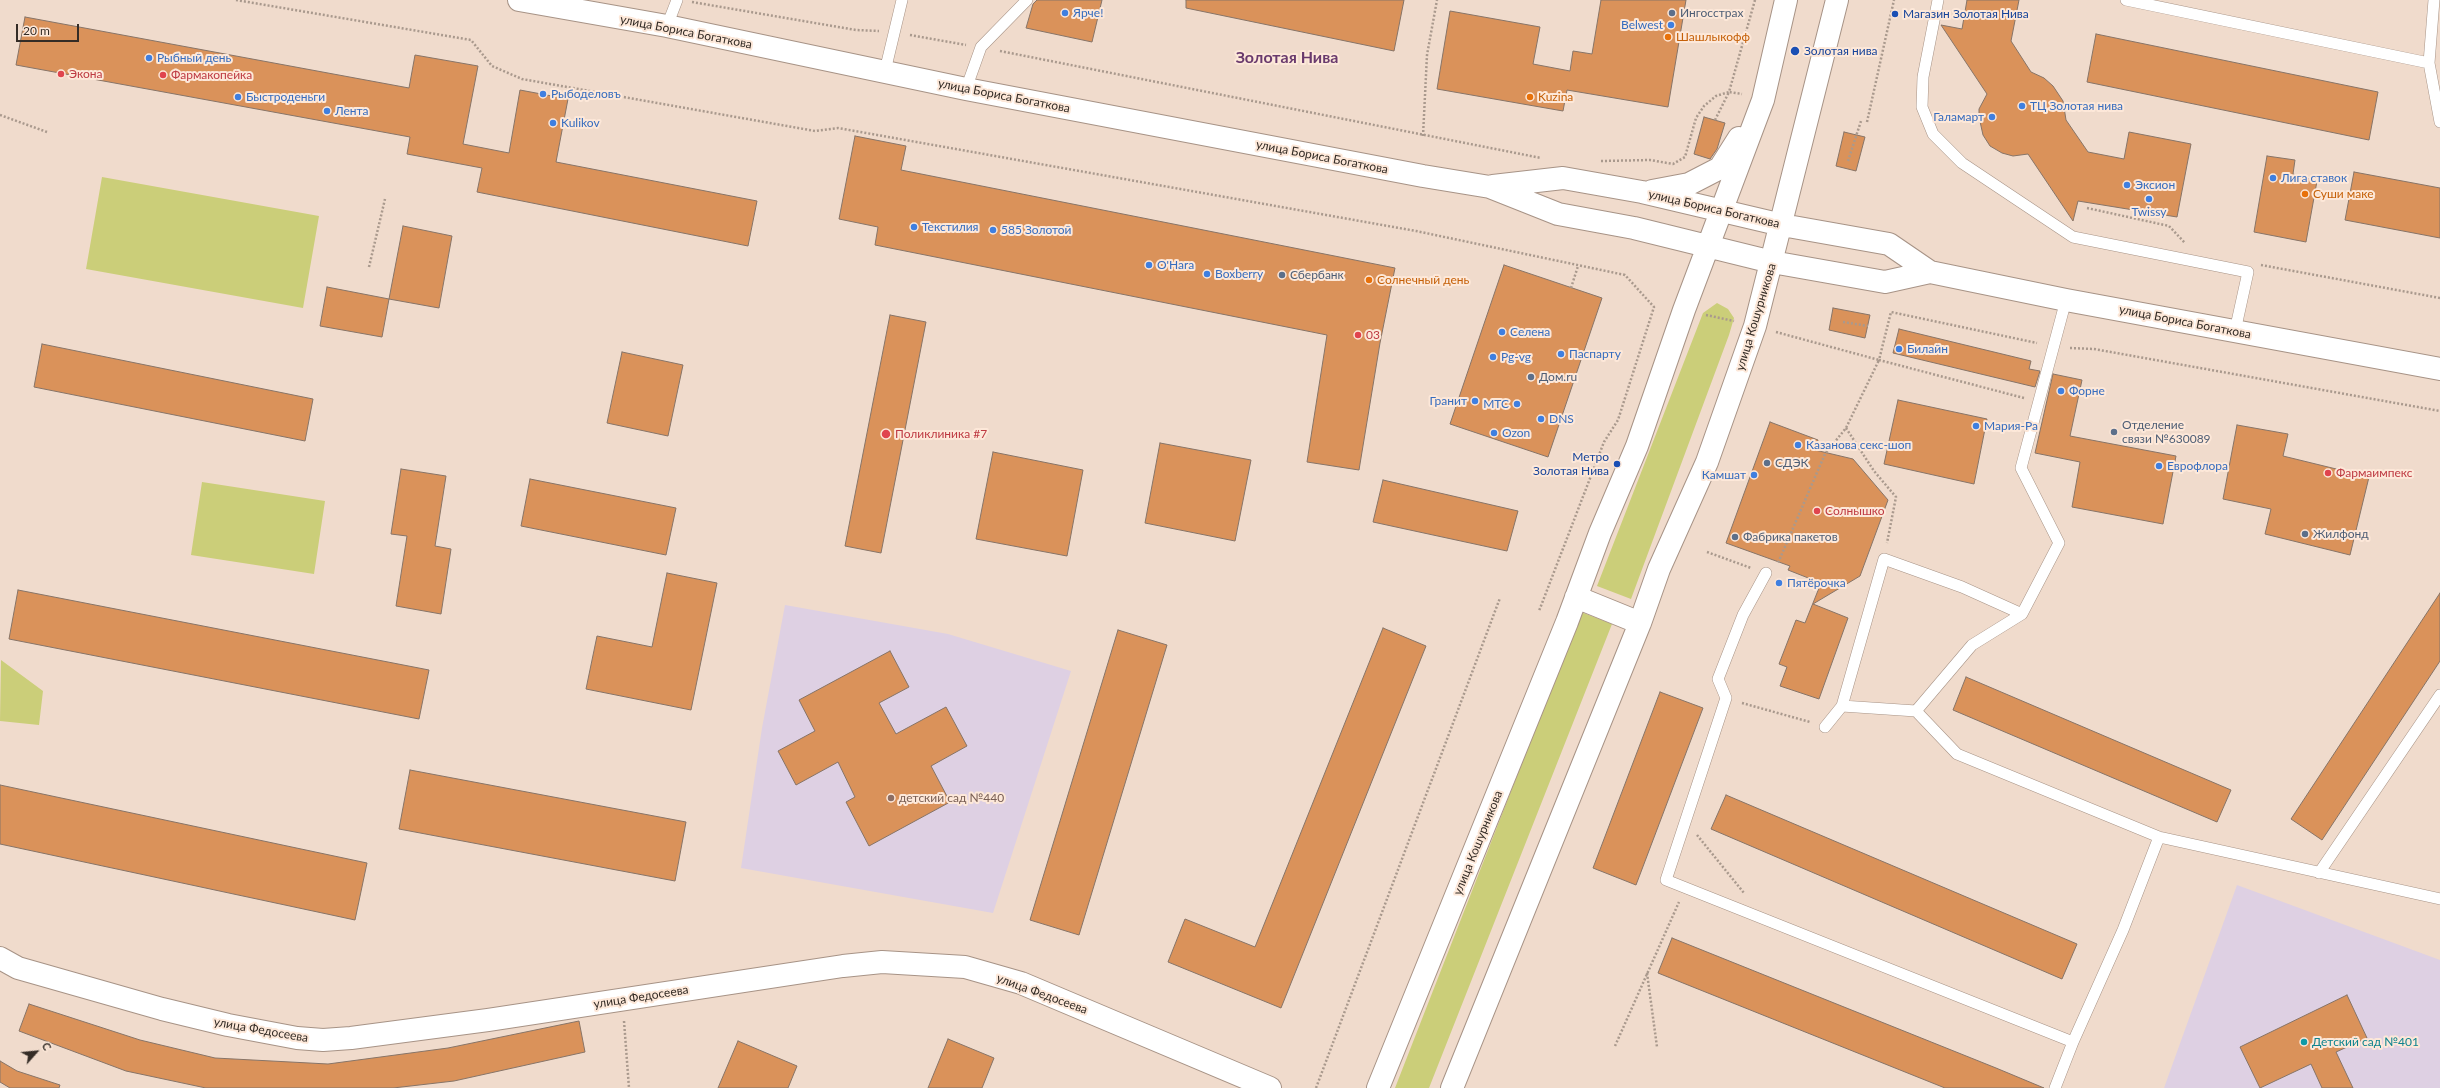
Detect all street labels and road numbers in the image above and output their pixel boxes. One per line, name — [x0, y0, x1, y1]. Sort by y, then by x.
street label: улица Бориса Богаткова — [619, 12, 753, 52]
street label: улица Бориса Богаткова — [937, 76, 1071, 116]
street label: улица Бориса Богаткова — [1255, 137, 1389, 177]
street label: улица Бориса Богаткова — [1647, 187, 1781, 231]
street label: улица Кошурникова — [1733, 262, 1779, 372]
street label: улица Бориса Богаткова — [2118, 302, 2252, 342]
street label: улица Кошурникова — [1450, 789, 1506, 897]
street label: улица Федосеева — [995, 971, 1089, 1017]
street label: улица Федосеева — [593, 982, 689, 1012]
street label: улица Федосеева — [213, 1015, 309, 1045]

